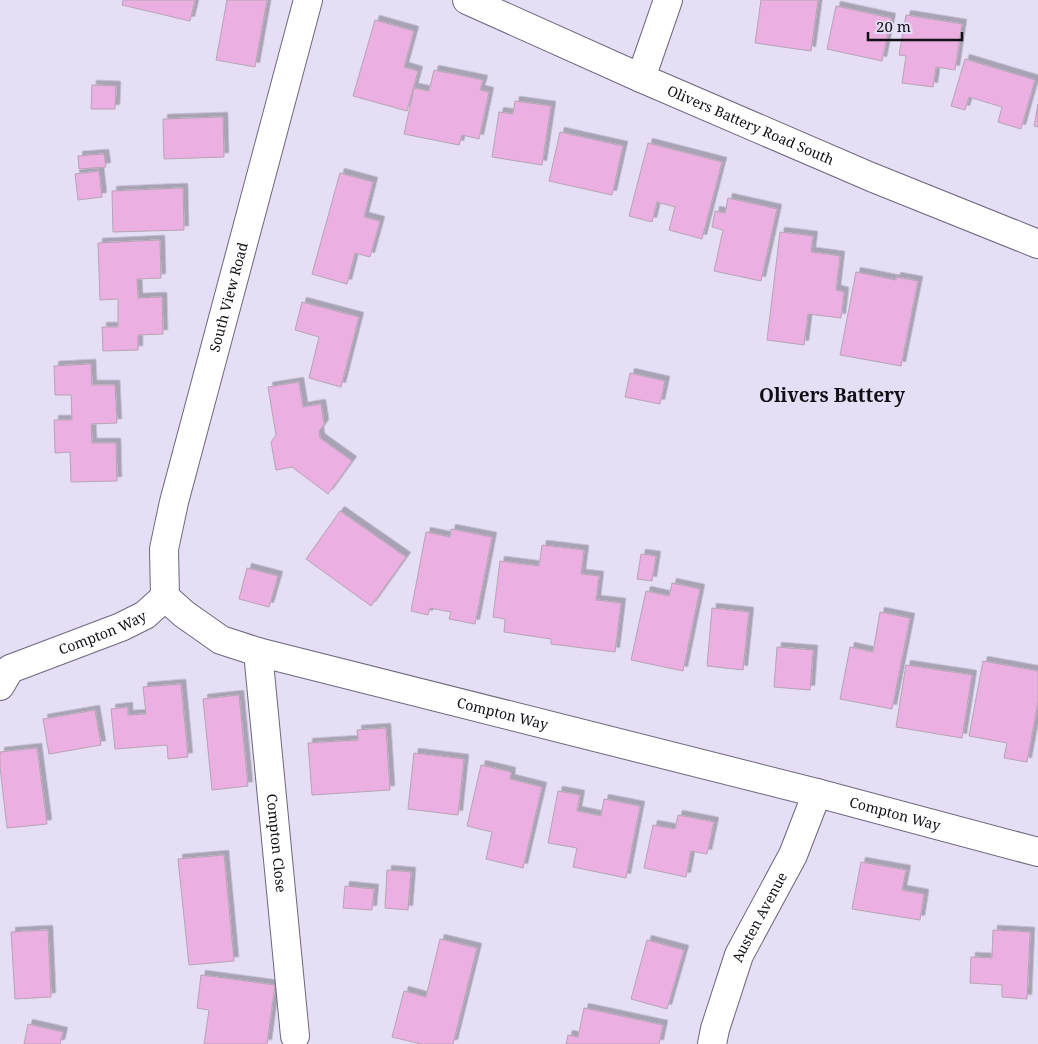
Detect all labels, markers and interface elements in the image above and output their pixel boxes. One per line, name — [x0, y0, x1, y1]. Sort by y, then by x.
scale bar — [868, 10, 962, 42]
text: 20 m — [876, 16, 911, 36]
street label: Olivers Battery Road South — [664, 80, 837, 169]
street label: South View Road — [204, 240, 252, 354]
district label: Olivers Battery — [759, 382, 905, 408]
street label: Compton Way — [56, 606, 150, 659]
street label: Compton Way — [455, 693, 550, 734]
street label: Compton Way — [848, 792, 943, 835]
street label: Compton Close — [263, 793, 291, 893]
street label: Austen Avenue — [727, 869, 791, 965]

